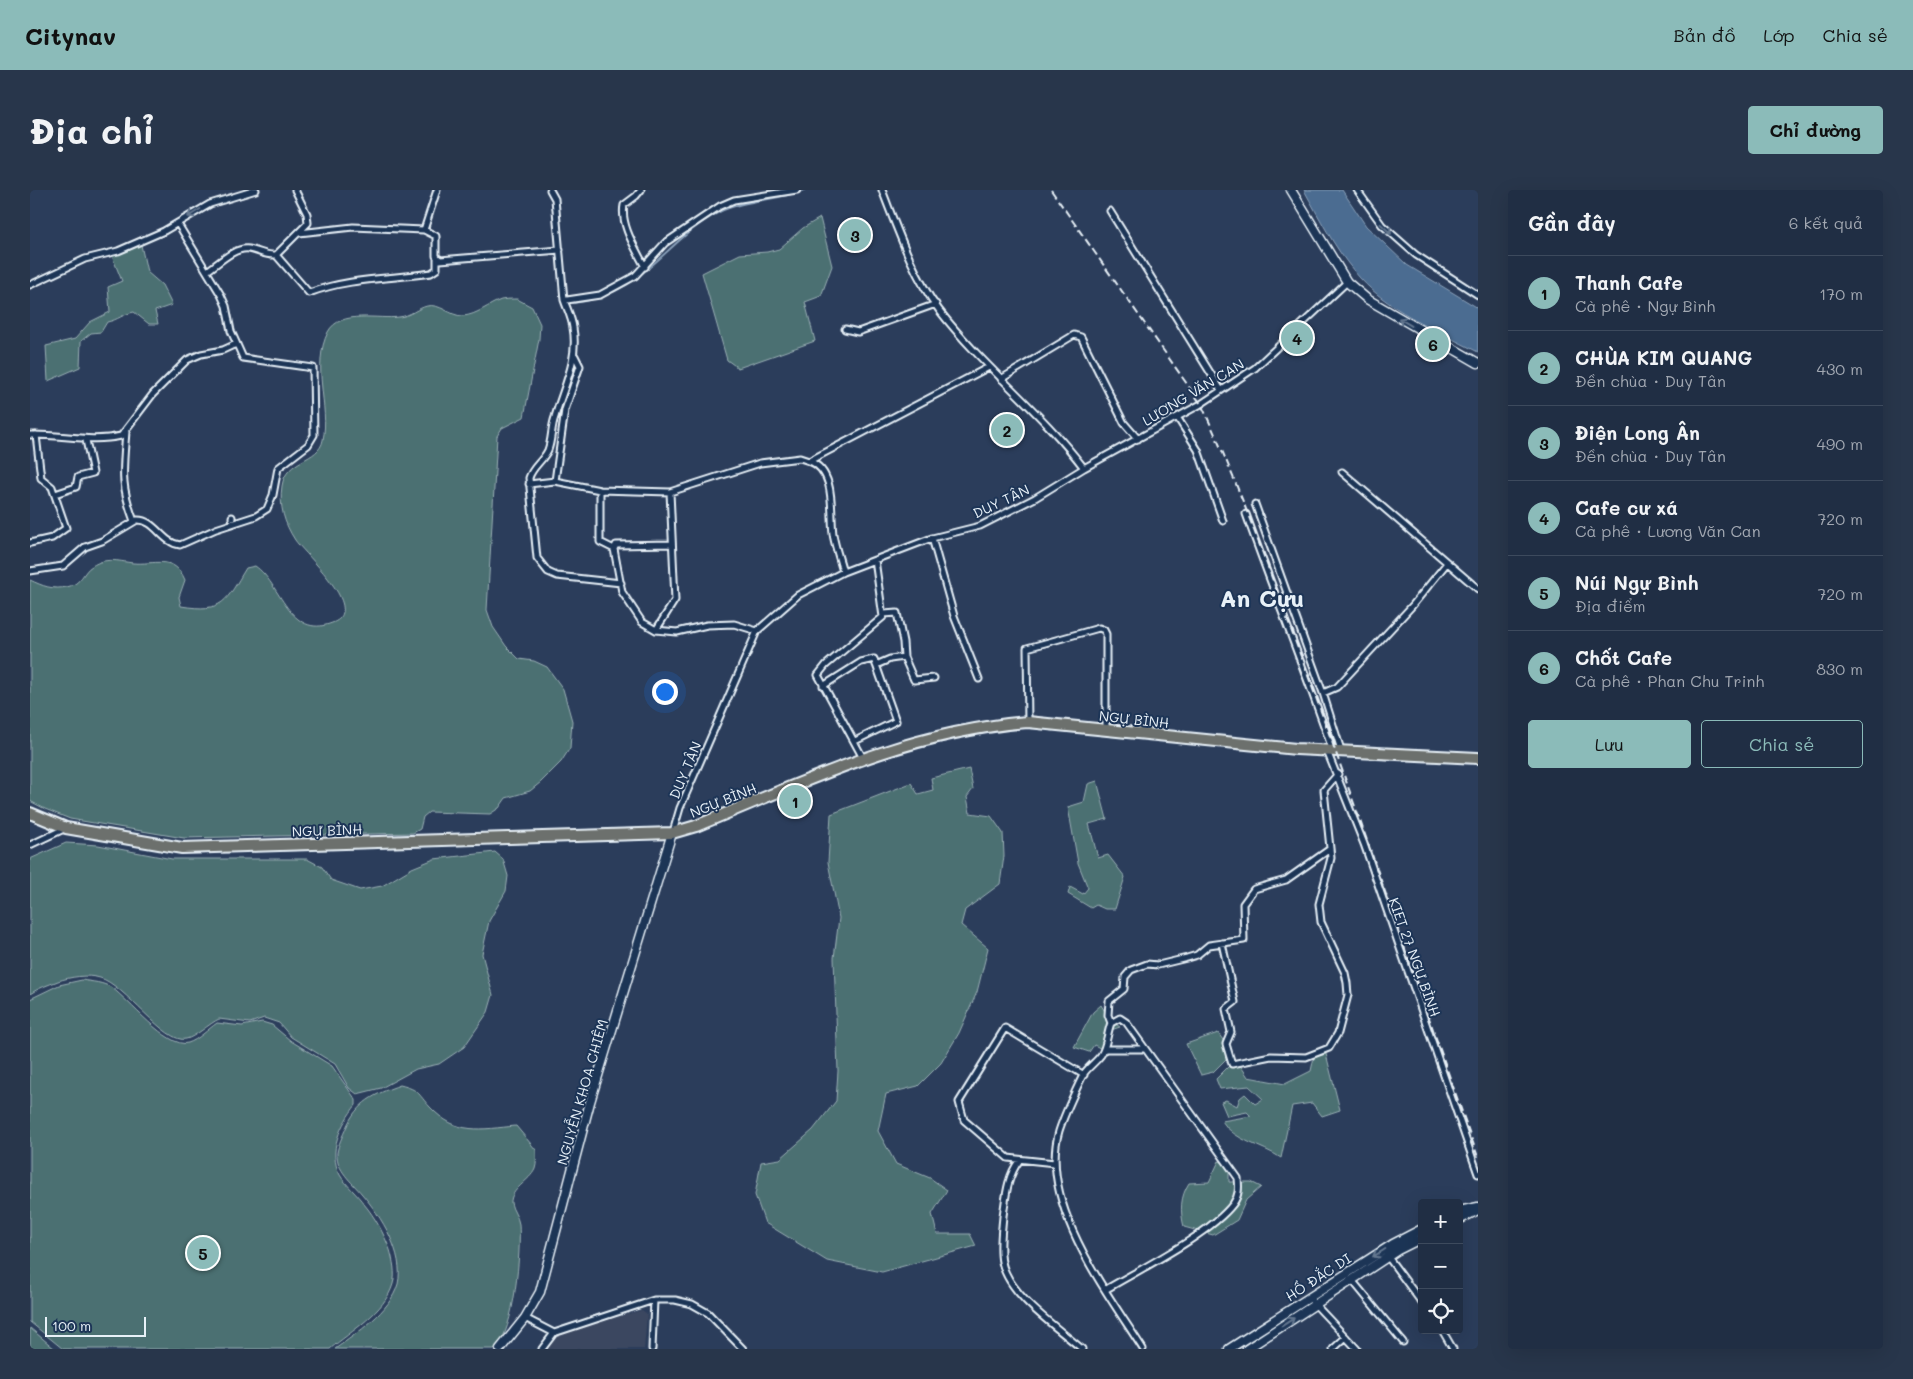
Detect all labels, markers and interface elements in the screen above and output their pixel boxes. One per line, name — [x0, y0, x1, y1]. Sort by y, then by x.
text: Citynav — [25, 20, 116, 51]
text: Bản đồ — [1674, 23, 1735, 47]
text: Lớp — [1763, 23, 1795, 47]
text: Chia sẻ — [1823, 23, 1888, 47]
button: Chỉ đường — [1748, 106, 1883, 154]
text: Địa chỉ — [30, 107, 155, 153]
one-way arrow — [187, 208, 201, 219]
text: Gần đây — [1528, 209, 1616, 236]
text: 6 kết quả — [1789, 212, 1863, 233]
pin: 3 — [839, 216, 871, 254]
one-way arrow — [1380, 223, 1393, 235]
text: Thanh Cafe — [1575, 270, 1683, 295]
text: 1 — [1540, 283, 1548, 304]
text: 170 m — [1819, 283, 1863, 304]
text: Cà phê · Ngự Bình — [1575, 295, 1715, 316]
one-way arrow — [1399, 316, 1413, 326]
pin: 4 — [1281, 319, 1313, 357]
pin: 6 — [1417, 325, 1449, 363]
text: CHÙA KIM QUANG — [1575, 345, 1752, 370]
street label: LƯƠNG VĂN CAN — [1139, 354, 1247, 430]
text: 2 — [1540, 358, 1548, 379]
text: 430 m — [1816, 358, 1863, 379]
text: Đền chùa · Duy Tân — [1575, 370, 1726, 391]
pin: 2 — [991, 411, 1023, 449]
text: Điện Long Ân — [1575, 420, 1700, 445]
text: 3 — [1539, 433, 1549, 454]
text: 490 m — [1816, 433, 1863, 454]
text: Đền chùa · Duy Tân — [1575, 445, 1726, 466]
street label: DUY TÂN — [970, 480, 1032, 522]
text: Cafe cư xá — [1575, 495, 1678, 520]
text: 4 — [1539, 508, 1549, 529]
text: 720 m — [1817, 508, 1863, 529]
text: Cà phê · Lương Văn Can — [1575, 520, 1761, 541]
text: Núi Ngự Bình — [1575, 570, 1698, 595]
district label: An Cựu — [1220, 582, 1304, 613]
text: 5 — [1539, 583, 1549, 604]
text: 720 m — [1817, 583, 1863, 604]
text: Địa điểm — [1575, 595, 1646, 616]
text: Chốt Cafe — [1575, 645, 1672, 670]
text: 6 — [1539, 658, 1549, 679]
text: 830 m — [1816, 658, 1863, 679]
text: Cà phê · Phan Chu Trinh — [1575, 670, 1764, 691]
your location — [652, 679, 678, 705]
street label: NGỰ BÌNH — [1098, 706, 1170, 732]
button: Lưu — [1528, 720, 1691, 768]
button: Chia sẻ — [1701, 720, 1863, 768]
street label: DUY TÂN — [664, 738, 706, 802]
street label: NGỰ BÌNH — [687, 778, 759, 822]
pin: 1 — [779, 782, 811, 820]
street label: NGỰ BÌNH — [291, 819, 363, 841]
street label: KIET 27 NGỰ BÌNH — [1385, 895, 1445, 1019]
street label: NGUYỄN KHOA CHIÊM — [552, 1017, 612, 1167]
map controls — [1418, 1199, 1463, 1334]
button: + — [1418, 1199, 1463, 1244]
pin: 5 — [187, 1234, 219, 1272]
button: − — [1418, 1244, 1463, 1289]
one-way arrow — [1373, 1248, 1387, 1258]
street label: HỒ ĐẮC DI — [1281, 1249, 1355, 1305]
button: locate — [1418, 1289, 1463, 1334]
scale bar — [45, 1314, 146, 1337]
text: 100 m — [52, 1316, 91, 1335]
one-way arrow — [1281, 1317, 1295, 1328]

